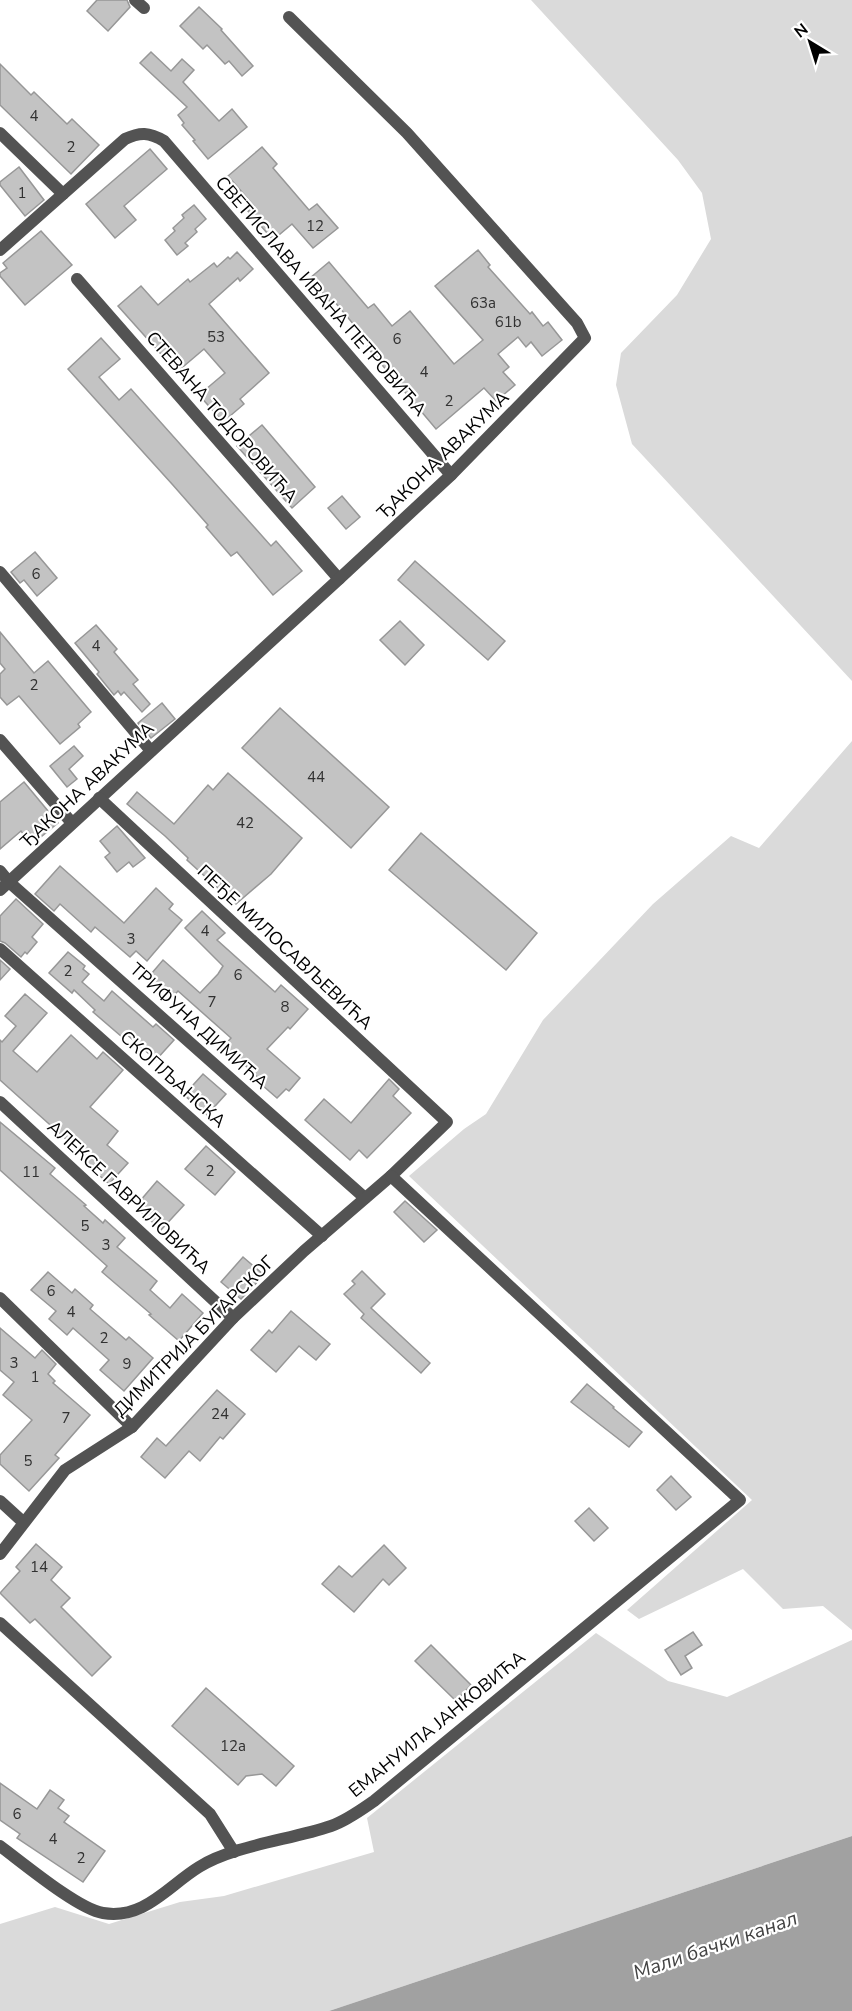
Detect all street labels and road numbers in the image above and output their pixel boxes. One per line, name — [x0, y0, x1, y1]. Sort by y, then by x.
street label: СВЕТИСЛАВА ИВАНА ПЕТРОВИЋА — [210, 171, 432, 421]
street label: СТЕВАНА ТОДОРОВИЋА — [141, 326, 303, 508]
street label: ЂАКОНА АВАКУМА — [372, 386, 514, 524]
street label: ЂАКОНА АВАКУМА — [15, 717, 159, 853]
street label: ПЕЂЕ МИЛОСАВЉЕВИЋА — [192, 859, 378, 1035]
street label: ТРИФУНА ДИМИЋА — [125, 957, 273, 1095]
street label: СКОПЉАНСКА — [115, 1025, 231, 1133]
street label: АЛЕКСЕ ГАВРИЛОВИЋА — [42, 1115, 216, 1279]
street label: ДИМИТРИЈА БУГАРСКОГ — [108, 1250, 280, 1422]
street label: ЕМАНУИЛА ЈАНКОВИЋА — [344, 1645, 530, 1803]

